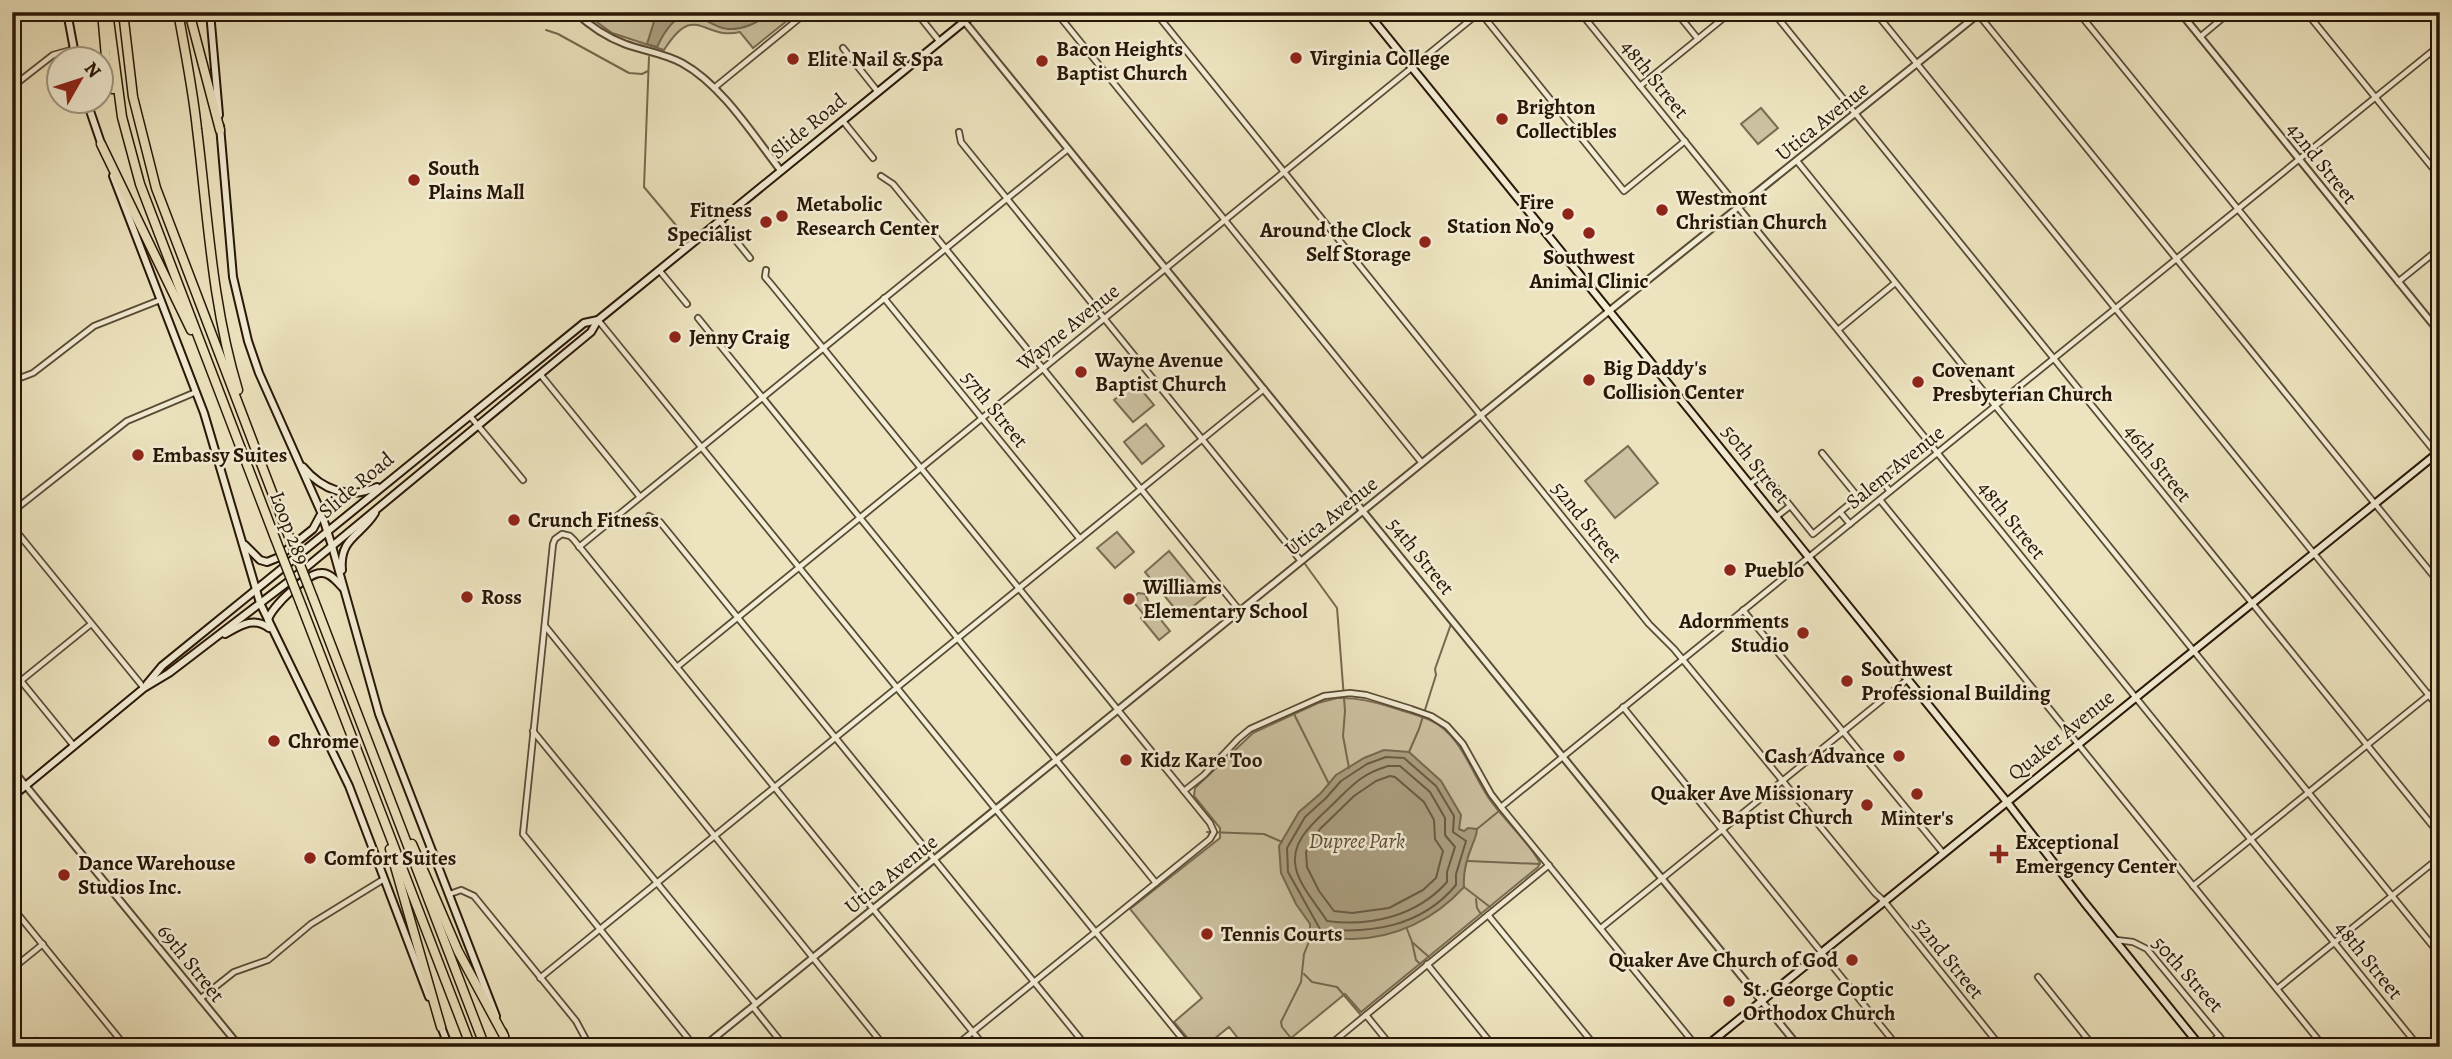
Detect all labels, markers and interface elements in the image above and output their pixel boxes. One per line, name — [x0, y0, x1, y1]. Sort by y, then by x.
street label: 48th Street — [1615, 34, 1695, 124]
place label: Bacon Heights Baptist Church — [1056, 35, 1188, 87]
place label: Virginia College — [1309, 44, 1450, 72]
place label: Elite Nail & Spa — [807, 45, 944, 73]
north arrow — [46, 46, 116, 116]
marker: Virginia College — [1288, 50, 1304, 66]
marker: Elite Nail & Spa — [785, 51, 801, 67]
marker: Bacon Heights Baptist Church — [1034, 53, 1050, 69]
text: N — [78, 56, 107, 84]
street label: Utica Avenue — [1770, 75, 1874, 167]
street label: Slide Road — [764, 86, 853, 165]
place label: Brighton Collectibles — [1516, 93, 1617, 145]
marker: Brighton Collectibles — [1494, 111, 1510, 127]
street label: 42nd Street — [2280, 116, 2364, 210]
place label: South Plains Mall — [428, 154, 525, 206]
marker: South Plains Mall — [406, 172, 422, 188]
place label: Westmont Christian Church — [1675, 184, 1827, 236]
place label: Fire Station No 9 — [1447, 188, 1554, 240]
place label: Metabolic Research Center — [796, 190, 939, 242]
place label: Fitness Specialist — [667, 196, 752, 248]
marker: Westmont Christian Church — [1654, 202, 1670, 218]
marker: Fire Station No 9 — [1560, 206, 1576, 222]
marker: Metabolic Research Center — [774, 208, 790, 224]
marker: Fitness Specialist — [758, 214, 774, 230]
place label: Around the Clock Self Storage — [1259, 216, 1411, 268]
marker: Southwest Animal Clinic — [1581, 225, 1597, 241]
marker: Around the Clock Self Storage — [1417, 234, 1433, 250]
place label: Southwest Animal Clinic — [1528, 243, 1649, 295]
street label: Wayne Avenue — [1010, 277, 1125, 378]
place label: Jenny Craig — [689, 323, 790, 351]
marker: Jenny Craig — [667, 329, 683, 345]
place label: Wayne Avenue Baptist Church — [1094, 346, 1227, 398]
place label: Big Daddy's Collision Center — [1603, 354, 1744, 406]
place label: Covenant Presbyterian Church — [1932, 356, 2113, 408]
marker: Wayne Avenue Baptist Church — [1073, 364, 1089, 380]
street label: 57th Street — [955, 365, 1035, 454]
marker: Big Daddy's Collision Center — [1581, 372, 1597, 388]
marker: Covenant Presbyterian Church — [1910, 374, 1926, 390]
street label: 46th Street — [2118, 418, 2198, 508]
street label: 50th Street — [1715, 419, 1797, 509]
street label: Salem Avenue — [1840, 419, 1950, 515]
place label: Embassy Suites — [152, 441, 287, 469]
street label: Slide Road — [312, 445, 400, 525]
marker: Embassy Suites — [130, 447, 146, 463]
street label: Utica Avenue — [1279, 470, 1383, 562]
street label: 52nd Street — [1545, 475, 1629, 569]
street label: 48th Street — [1972, 475, 2052, 565]
street label: Loop 289 — [263, 487, 317, 569]
place label: Crunch Fitness — [528, 506, 659, 534]
street label: 54th Street — [1381, 511, 1461, 601]
marker: Crunch Fitness — [506, 512, 522, 528]
place label: Pueblo — [1744, 556, 1804, 584]
marker: Pueblo — [1722, 562, 1738, 578]
place label: Williams Elementary School — [1142, 573, 1308, 625]
place label: Ross — [481, 583, 522, 611]
marker: Ross — [459, 589, 475, 605]
marker: Williams Elementary School — [1121, 591, 1137, 607]
place label: Adornments Studio — [1678, 607, 1789, 659]
marker: Adornments Studio — [1795, 625, 1811, 641]
place label: Southwest Professional Building — [1861, 655, 2051, 707]
marker: Southwest Professional Building — [1839, 673, 1855, 689]
street label: Quaker Avenue — [2002, 683, 2120, 787]
place label: Chrome — [288, 727, 359, 755]
marker: Chrome — [266, 733, 282, 749]
place label: Cash Advance — [1764, 742, 1885, 770]
place label: Kidz Kare Too — [1140, 746, 1263, 774]
marker: Cash Advance — [1891, 748, 1907, 764]
marker: Kidz Kare Too — [1118, 752, 1134, 768]
place label: Quaker Ave Missionary Baptist Church — [1651, 779, 1854, 831]
marker: Minter's — [1909, 786, 1925, 802]
marker: Quaker Ave Missionary Baptist Church — [1859, 797, 1875, 813]
place label: Minter's — [1880, 804, 1954, 832]
park label: Dupree Park — [1309, 827, 1405, 855]
street label: Utica Avenue — [839, 828, 943, 920]
place label: Exceptional Emergency Center — [2015, 828, 2177, 880]
place label: Comfort Suites — [324, 844, 456, 872]
marker: Exceptional Emergency Center — [1989, 844, 2009, 864]
place label: Dance Warehouse Studios Inc. — [78, 849, 236, 901]
marker: Comfort Suites — [302, 850, 318, 866]
marker: Dance Warehouse Studios Inc. — [56, 867, 72, 883]
street label: 52nd Street — [1907, 911, 1991, 1005]
street label: 48th Street — [2329, 915, 2409, 1005]
street label: 69th Street — [151, 918, 231, 1008]
place label: Tennis Courts — [1221, 920, 1343, 948]
marker: Tennis Courts — [1199, 926, 1215, 942]
street label: 50th Street — [2146, 930, 2230, 1018]
place label: Quaker Ave Church of God — [1609, 946, 1839, 974]
marker: Quaker Ave Church of God — [1844, 952, 1860, 968]
place label: St. George Coptic Orthodox Church — [1743, 975, 1895, 1027]
marker: St. George Coptic Orthodox Church — [1721, 993, 1737, 1009]

